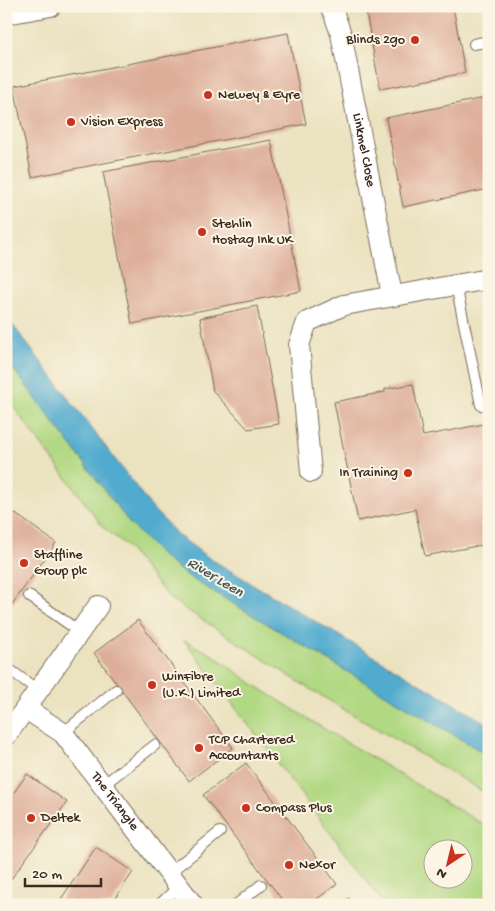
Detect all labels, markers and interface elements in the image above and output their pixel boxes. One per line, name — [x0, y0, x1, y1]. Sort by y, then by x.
place label: Blinds 2go — [345, 32, 405, 49]
marker: Blinds 2go — [409, 34, 421, 46]
place label: Newey & Eyre — [218, 87, 301, 104]
marker: Newey & Eyre — [202, 89, 214, 101]
street label: Linkmel Close — [348, 112, 379, 189]
place label: Vision Express — [80, 114, 164, 131]
marker: Vision Express — [65, 116, 77, 128]
place label: Stehlin Hostag Ink UK — [212, 216, 294, 249]
marker: Stehlin Hostag Ink UK — [196, 226, 208, 238]
place label: In Training — [339, 465, 398, 482]
marker: In Training — [402, 467, 414, 479]
place label: Staffline Group plc — [34, 547, 88, 580]
water label: River Leen — [184, 554, 247, 602]
marker: Staffline Group plc — [18, 557, 30, 569]
place label: WinFibre (U.K.) Limited — [162, 669, 242, 702]
marker: WinFibre (U.K.) Limited — [146, 679, 158, 691]
place label: TCP Chartered Accountants — [208, 732, 296, 765]
marker: TCP Chartered Accountants — [193, 742, 205, 754]
street label: The Triangle — [86, 768, 143, 835]
place label: Compass Plus — [256, 800, 332, 817]
marker: Compass Plus — [240, 802, 252, 814]
place label: Deltek — [40, 810, 81, 827]
marker: Deltek — [25, 812, 37, 824]
north arrow — [422, 838, 472, 888]
scale bar — [25, 856, 101, 888]
place label: Nexor — [299, 857, 336, 874]
marker: Nexor — [283, 859, 295, 871]
text: N — [433, 863, 451, 882]
text: 20 m — [32, 866, 62, 884]

